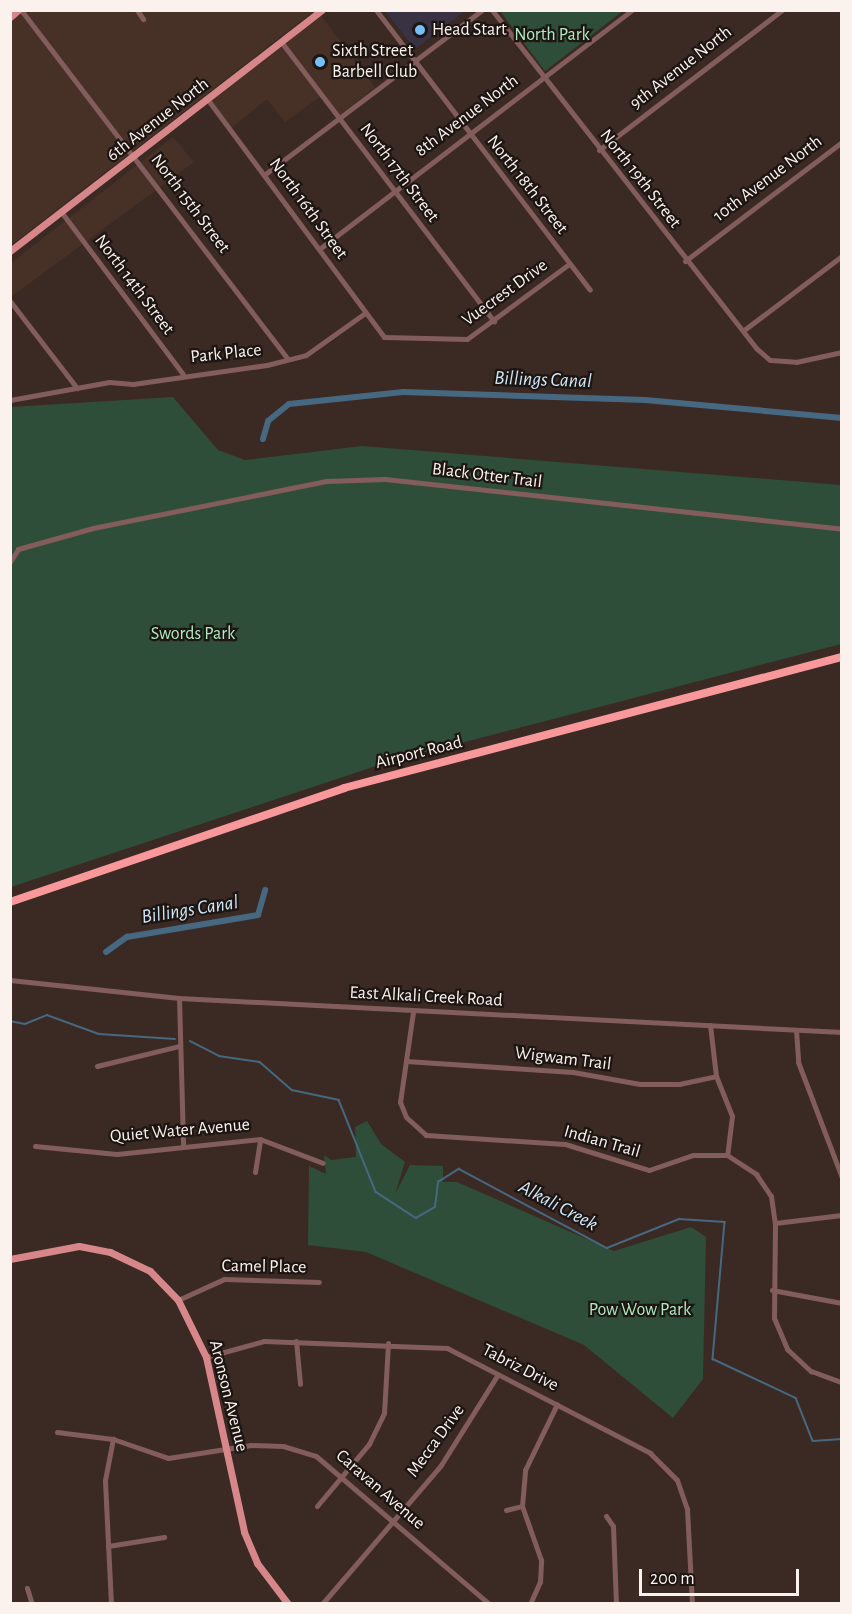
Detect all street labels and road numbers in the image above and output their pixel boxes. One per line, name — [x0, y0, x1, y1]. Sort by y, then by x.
street label: 9th Avenue North — [626, 21, 736, 115]
street label: 8th Avenue North — [411, 70, 523, 162]
street label: 6th Avenue North — [103, 73, 213, 167]
street label: North 17th Street — [355, 119, 443, 227]
street label: North 19th Street — [595, 125, 685, 233]
street label: North 18th Street — [482, 131, 572, 239]
street label: 10th Avenue North — [709, 131, 827, 227]
street label: North 15th Street — [146, 150, 234, 258]
street label: North 16th Street — [264, 154, 352, 264]
street label: North 14th Street — [89, 231, 179, 339]
street label: Vuecrest Drive — [458, 255, 552, 331]
street label: Park Place — [189, 340, 263, 368]
street label: Black Otter Trail — [431, 459, 543, 493]
street label: Airport Road — [373, 732, 465, 774]
street label: East Alkali Creek Road — [349, 982, 503, 1012]
street label: Wigwam Trail — [514, 1042, 612, 1076]
street label: Quiet Water Avenue — [109, 1114, 251, 1148]
street label: Indian Trail — [561, 1121, 643, 1163]
street label: Camel Place — [221, 1255, 307, 1279]
street label: Aronson Avenue — [204, 1338, 252, 1454]
street label: Tabriz Drive — [478, 1340, 562, 1396]
street label: Mecca Drive — [402, 1400, 470, 1482]
street label: Caravan Avenue — [331, 1445, 429, 1535]

